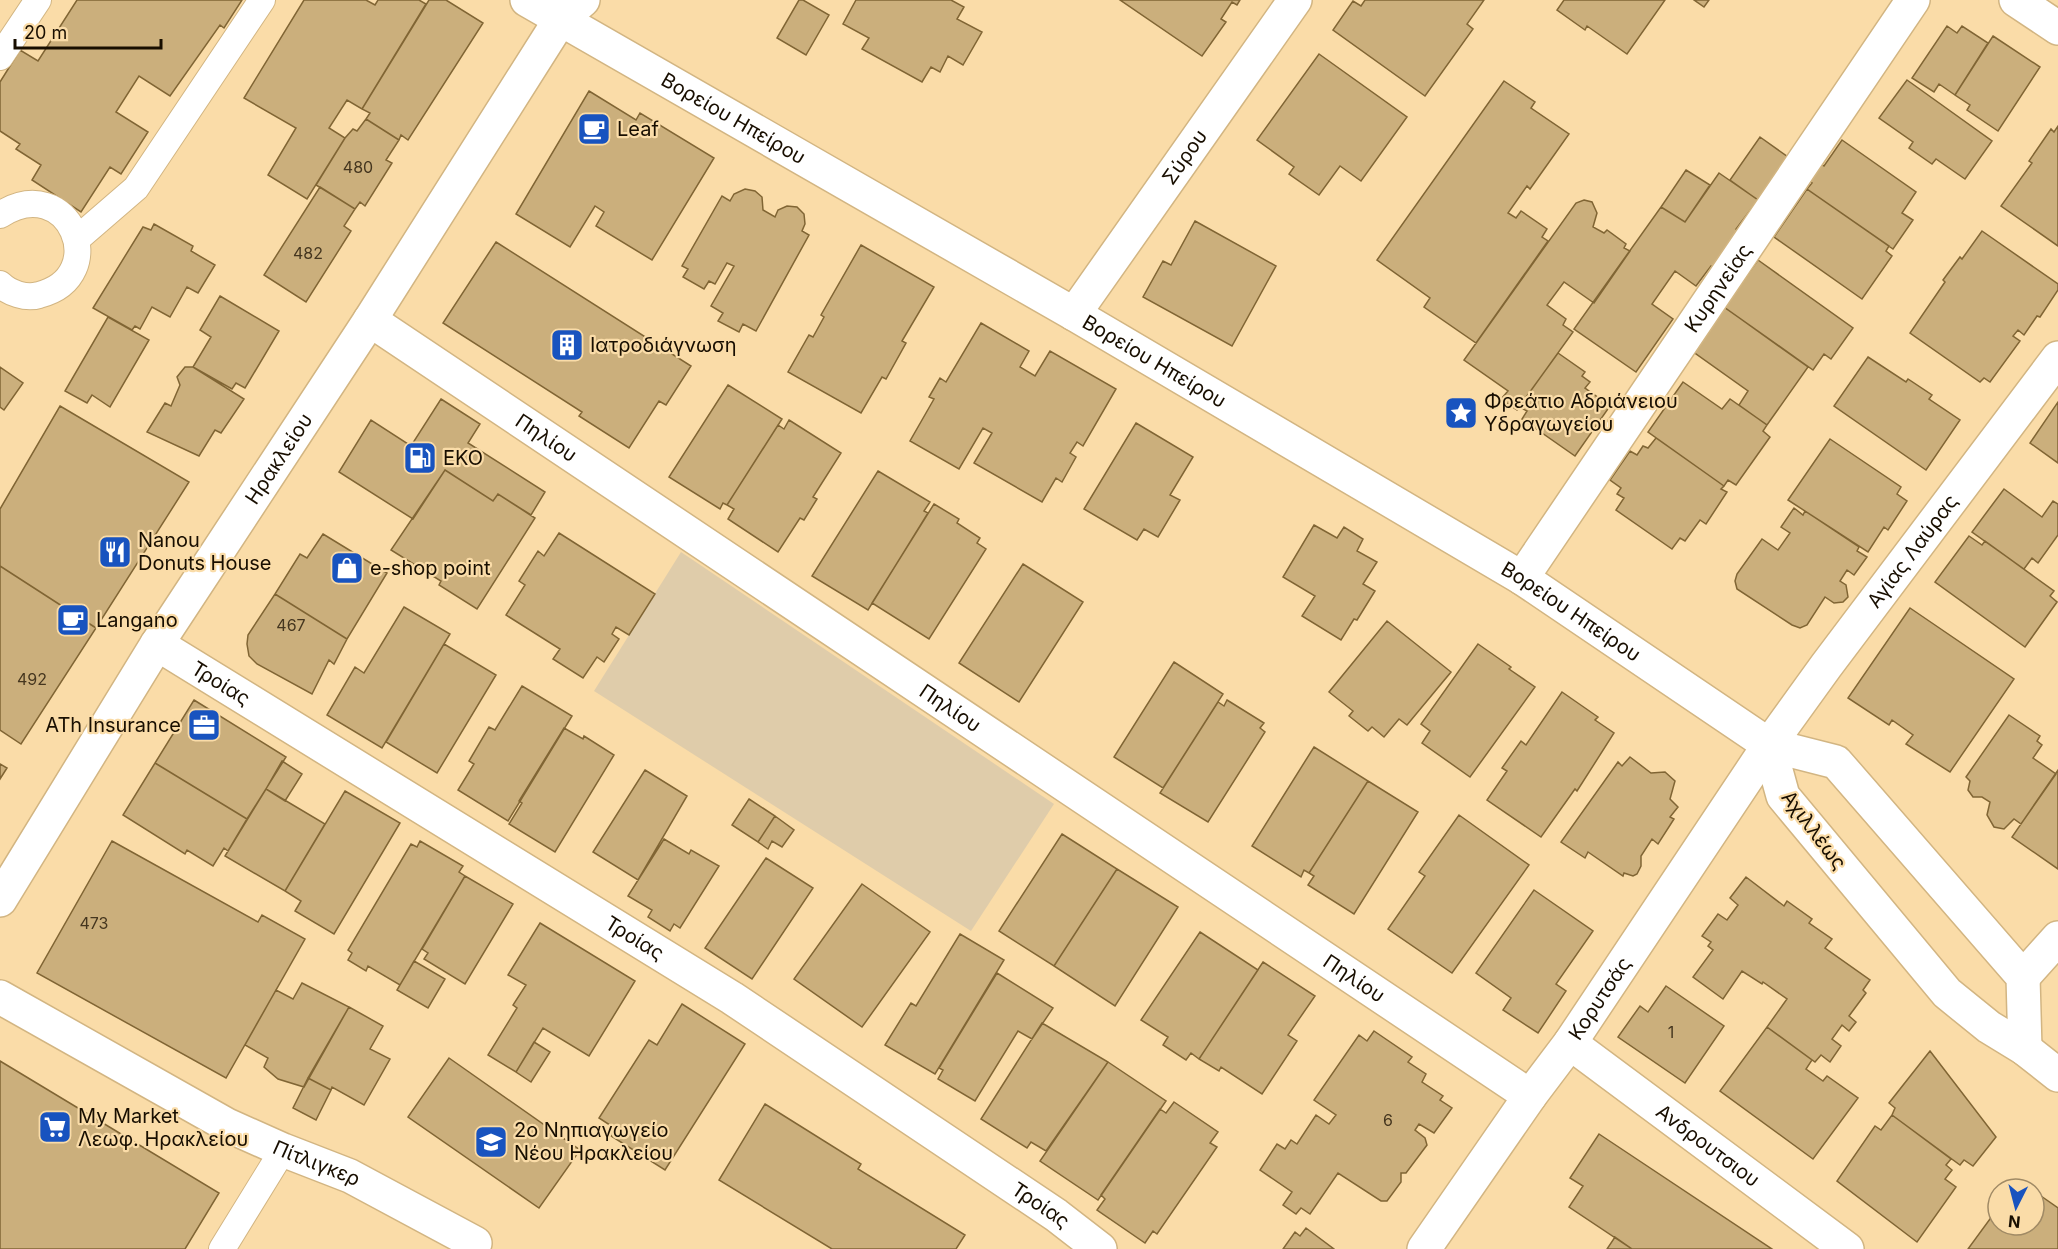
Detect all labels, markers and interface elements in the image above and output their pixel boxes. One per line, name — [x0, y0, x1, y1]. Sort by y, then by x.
scale bar — [15, 12, 160, 50]
text: 20 m — [24, 22, 67, 43]
street label: Βορείου Ηπείρου — [657, 68, 810, 169]
cafe icon: Leaf — [576, 111, 612, 147]
place label: Leaf — [617, 117, 659, 141]
street label: Σύρου — [1157, 125, 1212, 189]
house number: 480 — [343, 157, 373, 177]
street label: Κυρηνείας — [1680, 239, 1757, 337]
house number: 482 — [293, 243, 323, 263]
street label: Βορείου Ηπείρου — [1078, 310, 1230, 413]
building icon: Ιατροδιάγνωση — [549, 327, 585, 363]
place label: Ιατροδιάγνωση — [590, 333, 737, 357]
place label: Φρεάτιο Αδριάνειου Υδραγωγείου — [1484, 389, 1678, 436]
place icon: Φρεάτιο Αδριάνειου Υδραγωγείου — [1443, 395, 1479, 431]
street label: Ηρακλείου — [240, 409, 317, 509]
street label: Πηλίου — [511, 409, 582, 467]
fuel station icon: EKO — [402, 440, 438, 476]
place label: EKO — [443, 446, 483, 470]
street label: Αγίας Λαύρας — [1862, 490, 1963, 613]
place label: Nanou Donuts House — [138, 528, 272, 575]
restaurant icon: Nanou Donuts House — [97, 534, 133, 570]
shop icon: e-shop point — [329, 550, 365, 586]
place label: e-shop point — [370, 556, 491, 580]
street label: Βορείου Ηπείρου — [1497, 557, 1645, 667]
cafe icon: Langano — [55, 602, 91, 638]
place label: Langano — [96, 608, 178, 632]
house number: 467 — [276, 615, 306, 635]
street label: Τροίας — [187, 656, 255, 711]
house number: 492 — [17, 669, 47, 689]
street label: Πηλίου — [915, 679, 985, 737]
office icon: ATh Insurance — [186, 707, 222, 743]
place label: ATh Insurance — [45, 713, 181, 737]
street label: Αχιλλέως — [1777, 786, 1851, 874]
street label: Τροίας — [601, 911, 669, 965]
house number: 473 — [79, 913, 109, 933]
street label: Πηλίου — [1319, 949, 1389, 1007]
street label: Κορυτσάς — [1563, 953, 1636, 1045]
house number: 1 — [1668, 1022, 1674, 1042]
street label: Ανδρουτσιου — [1652, 1099, 1764, 1192]
place label: My Market Λεωφ. Ηρακλείου — [78, 1104, 248, 1151]
supermarket icon: My Market Λεωφ. Ηρακλείου — [37, 1109, 73, 1145]
house number: 6 — [1383, 1110, 1393, 1130]
place label: 2ο Νηπιαγωγείο Νέου Ηρακλείου — [514, 1118, 673, 1165]
school or university icon: 2ο Νηπιαγωγείο Νέου Ηρακλείου — [473, 1124, 509, 1160]
street label: Πίτλιγκερ — [269, 1135, 364, 1191]
street label: Τροίας — [1007, 1177, 1075, 1233]
north arrow — [1986, 1177, 2046, 1237]
text: N — [2007, 1211, 2022, 1233]

